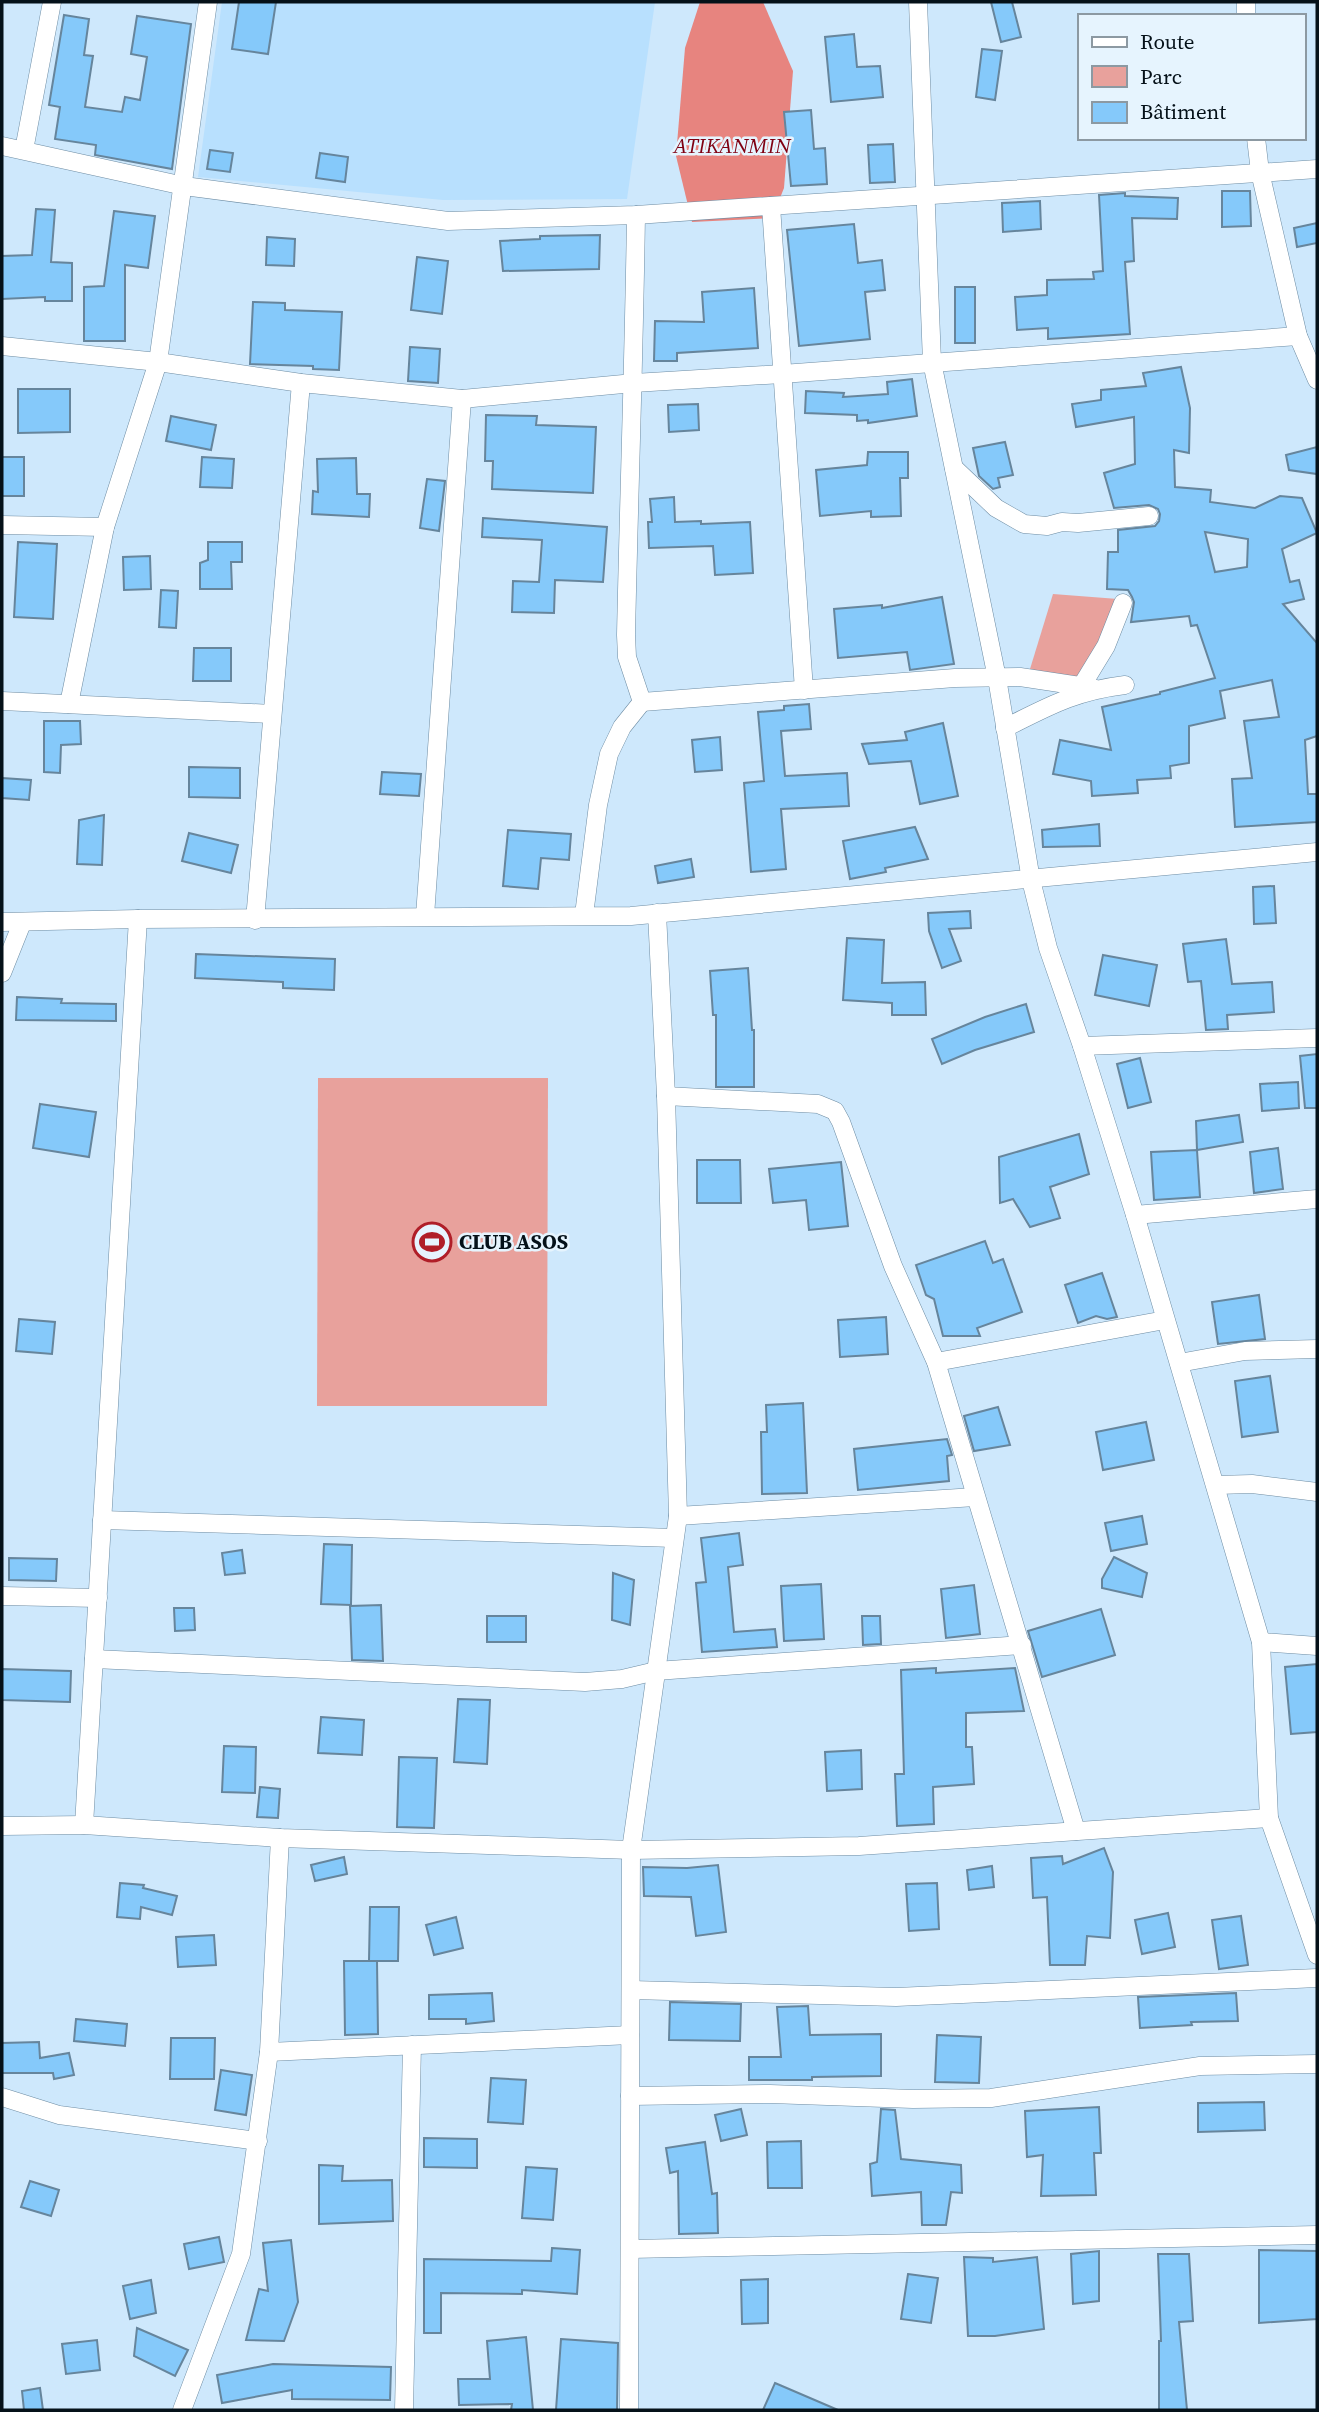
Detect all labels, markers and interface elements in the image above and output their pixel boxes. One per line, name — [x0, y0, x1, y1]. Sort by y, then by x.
legend — [1078, 14, 1305, 140]
text: Route — [1140, 27, 1195, 56]
text: Parc — [1140, 62, 1182, 91]
text: Bâtiment — [1140, 97, 1226, 126]
park label: ATIKANMIN — [673, 131, 792, 160]
sports icon: CLUB ASOS — [411, 1221, 453, 1263]
place label: CLUB ASOS — [459, 1227, 568, 1256]

